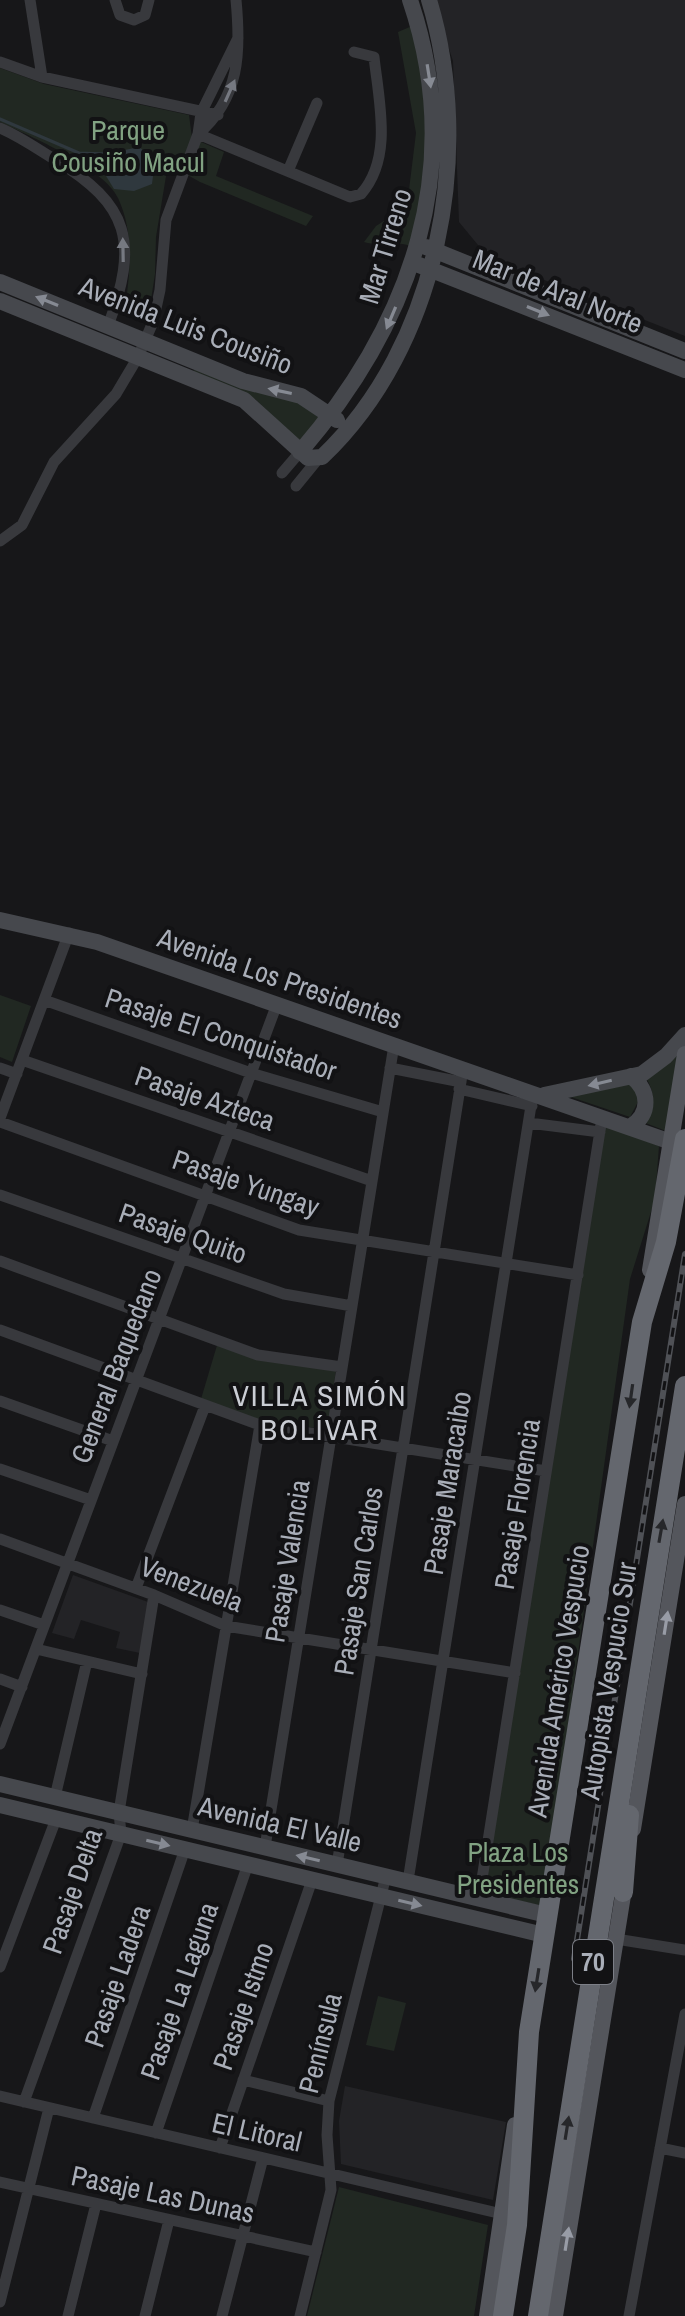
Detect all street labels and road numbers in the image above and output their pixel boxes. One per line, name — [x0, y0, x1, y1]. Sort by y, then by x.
street label: Mar Tirreno — [349, 184, 421, 308]
street label: Mar de Aral Norte — [467, 240, 649, 342]
street label: Avenida Luis Cousiño — [73, 266, 298, 383]
street label: Avenida Los Presidentes — [152, 918, 407, 1038]
street label: Pasaje El Conquistador — [100, 979, 342, 1089]
street label: Pasaje Azteca — [130, 1056, 280, 1140]
street label: Pasaje Yungay — [168, 1140, 325, 1226]
street label: Pasaje Quito — [114, 1193, 252, 1273]
street label: General Baquedano — [61, 1263, 171, 1469]
street label: Pasaje Maracaibo — [414, 1389, 480, 1577]
street label: Pasaje Florencia — [485, 1416, 549, 1592]
street label: Pasaje Valencia — [255, 1477, 319, 1645]
street label: Pasaje San Carlos — [324, 1484, 392, 1678]
street label: Avenida Américo Vespucio — [518, 1542, 598, 1821]
street label: Venezuela — [135, 1547, 249, 1621]
street label: Autopista Vespucio Sur — [570, 1559, 646, 1803]
street label: Avenida El Valle — [194, 1787, 365, 1861]
street label: Pasaje Delta — [33, 1823, 111, 1959]
street label: Pasaje La Laguna — [131, 1897, 227, 2085]
street label: Pasaje Ladera — [75, 1900, 159, 2052]
street label: Pasaje Istmo — [203, 1937, 283, 2075]
road number: 70 — [573, 1940, 613, 1984]
street label: Península — [289, 1989, 351, 2097]
street label: El Litoral — [209, 2103, 305, 2161]
street label: Pasaje Las Dunas — [68, 2156, 258, 2232]

